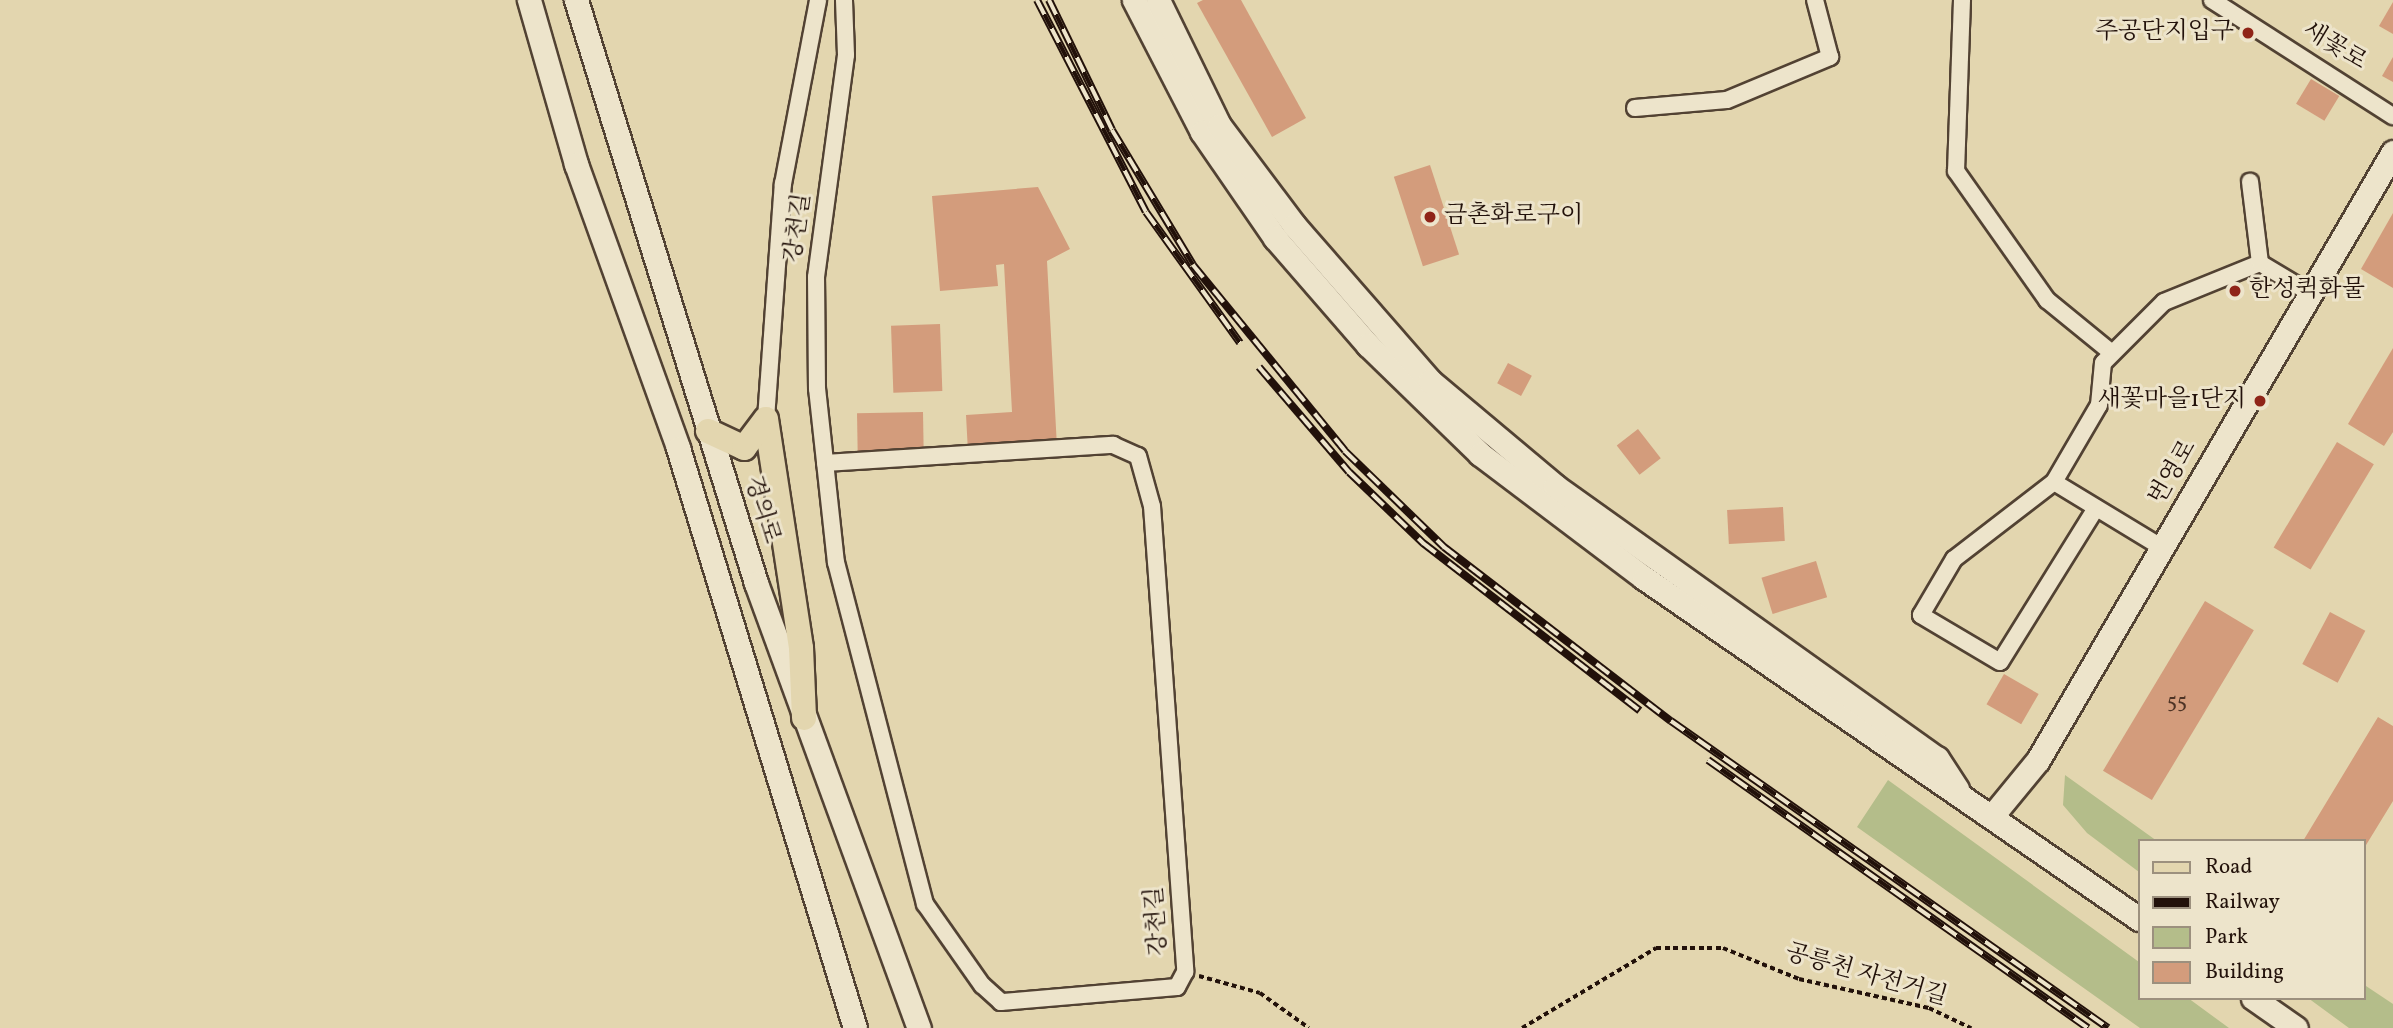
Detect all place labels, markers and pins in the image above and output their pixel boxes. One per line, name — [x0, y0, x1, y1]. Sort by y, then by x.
place label: 주공단지입구 — [2095, 19, 2234, 47]
marker: 주공단지입구 — [2240, 25, 2256, 41]
place label: 금촌화로구이 — [1444, 203, 1583, 231]
marker: 금촌화로구이 — [1422, 209, 1438, 225]
place label: 한성퀵화물 — [2249, 277, 2365, 305]
marker: 한성퀵화물 — [2227, 283, 2243, 299]
place label: 새꽃마을1단지 — [2098, 387, 2246, 415]
marker: 새꽃마을1단지 — [2252, 393, 2268, 409]

